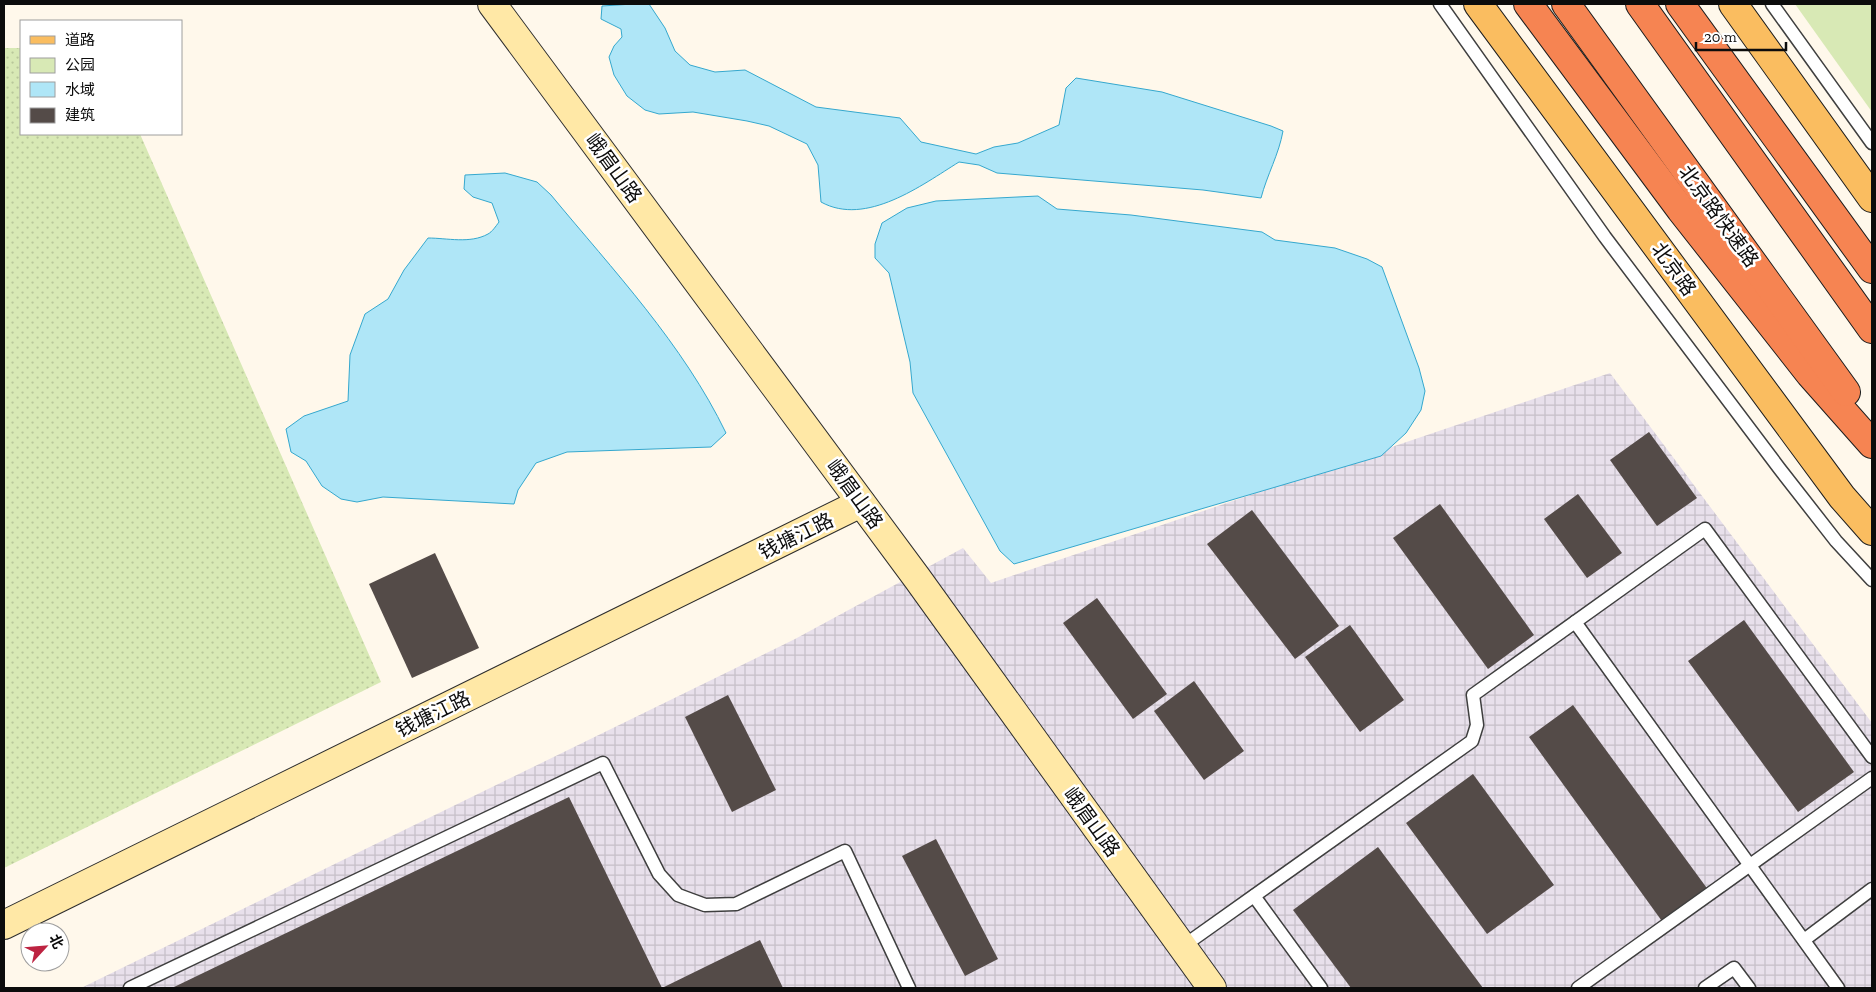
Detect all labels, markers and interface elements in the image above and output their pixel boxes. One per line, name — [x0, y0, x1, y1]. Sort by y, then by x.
legend — [20, 20, 182, 135]
scale bar — [1696, 20, 1786, 52]
text: 20 m — [1704, 28, 1737, 46]
text: 道路 — [65, 31, 95, 49]
text: 公园 — [65, 56, 95, 74]
text: 水域 — [65, 81, 95, 99]
text: 建筑 — [65, 106, 95, 124]
street label: 峨眉山路 — [581, 129, 647, 207]
street label: 北京路快速路 — [1674, 160, 1764, 272]
street label: 北京路 — [1647, 238, 1701, 300]
street label: 峨眉山路 — [822, 455, 888, 533]
street label: 钱塘江路 — [755, 508, 837, 564]
street label: 钱塘江路 — [392, 686, 474, 742]
street label: 峨眉山路 — [1059, 783, 1125, 861]
north arrow — [20, 922, 70, 972]
text: 北 — [46, 932, 67, 952]

